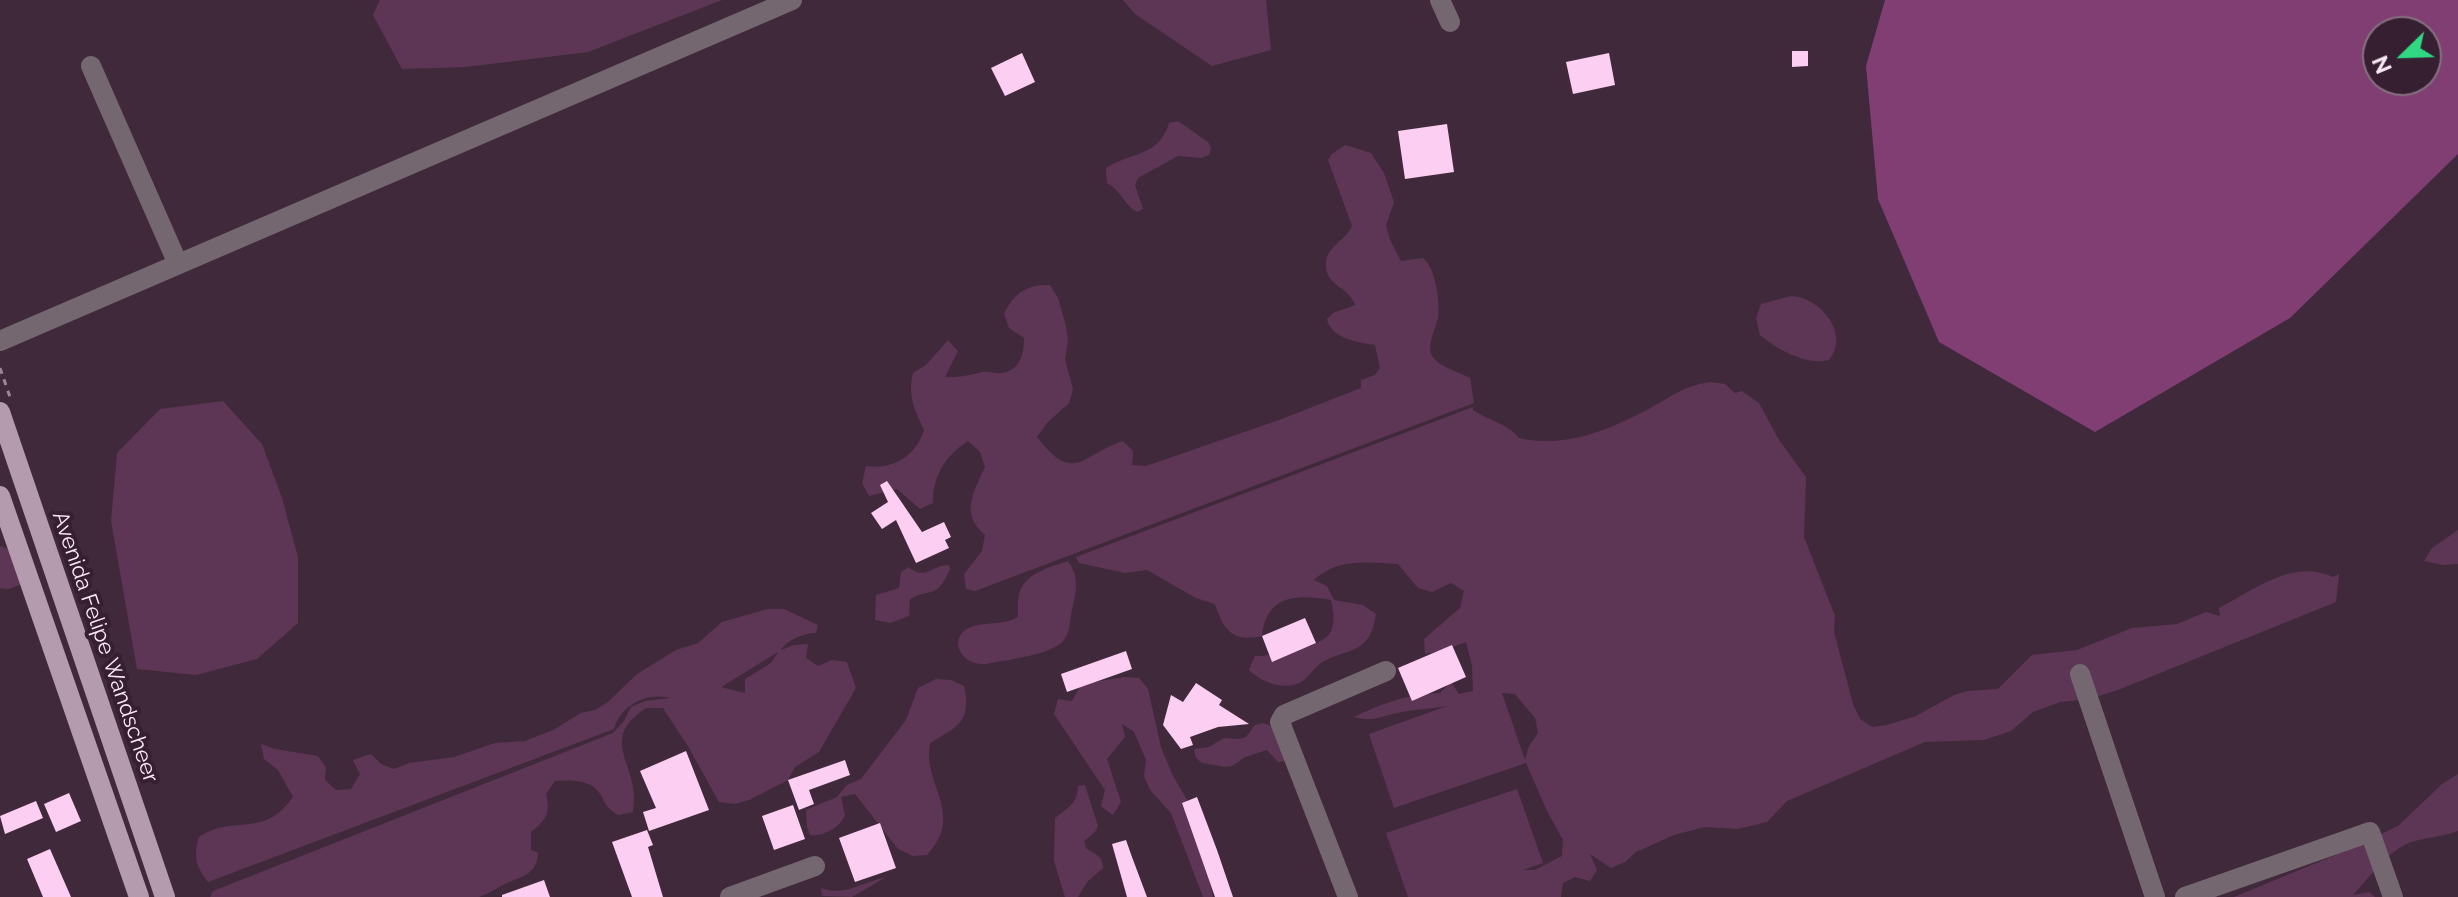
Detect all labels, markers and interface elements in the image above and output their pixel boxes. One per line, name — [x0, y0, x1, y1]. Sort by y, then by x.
north arrow — [2362, 16, 2442, 96]
text: N — [2367, 52, 2397, 77]
street label: Avenida Felipe Wandscheer — [46, 508, 164, 786]

